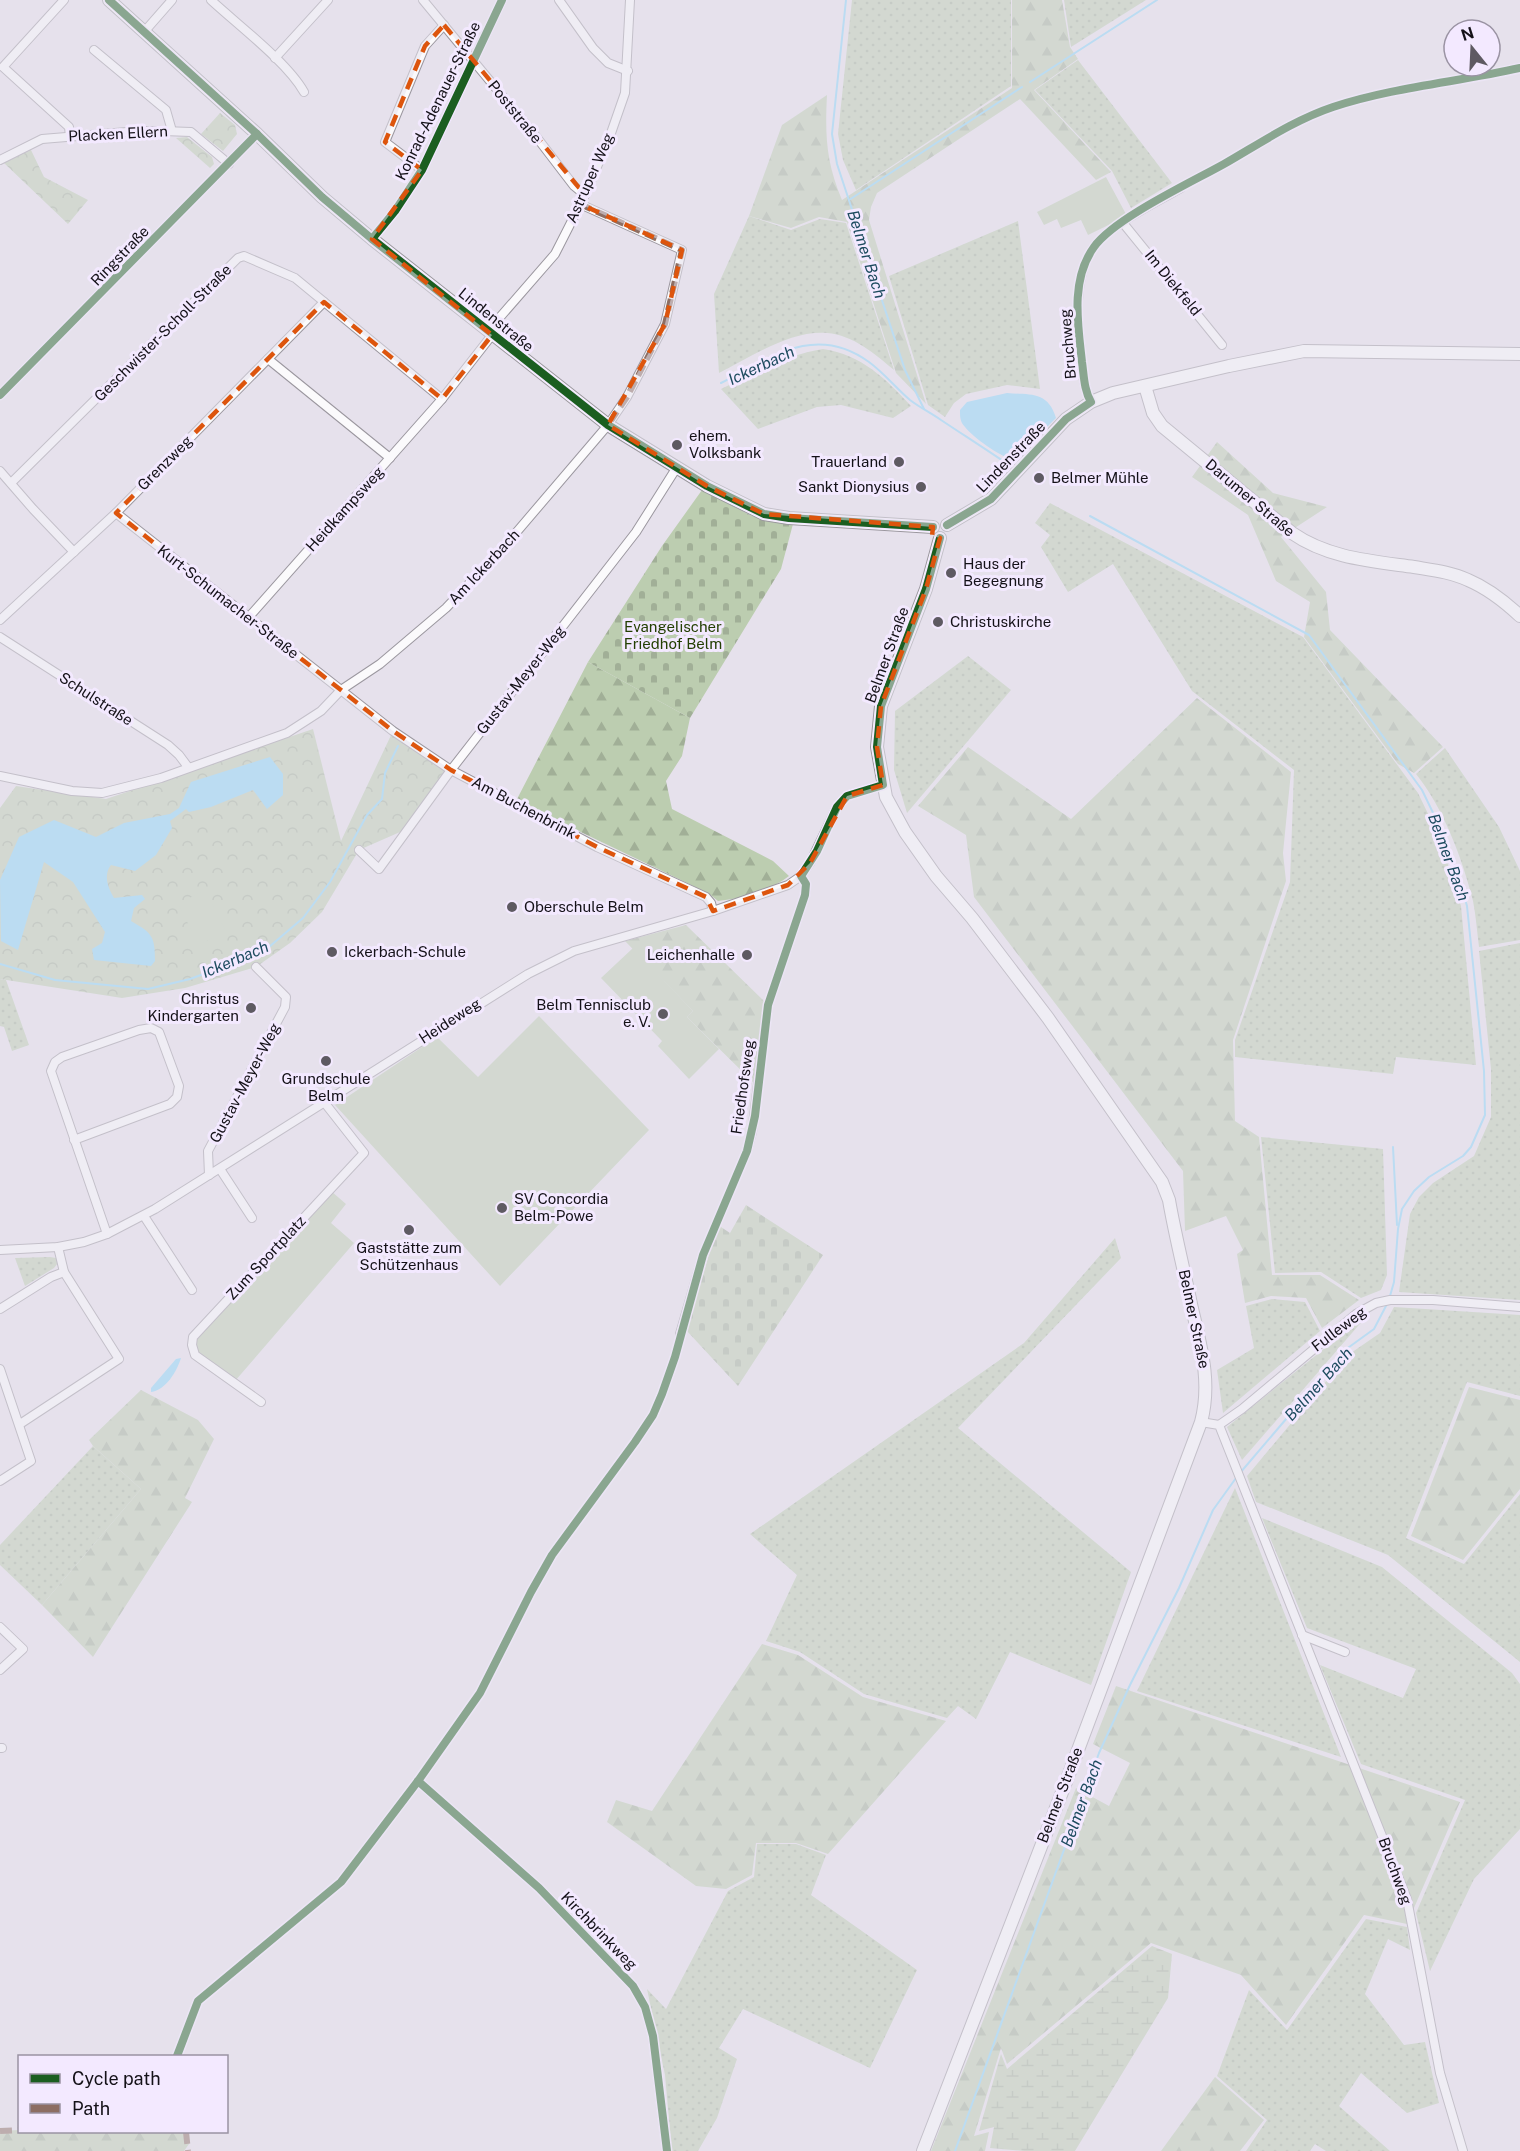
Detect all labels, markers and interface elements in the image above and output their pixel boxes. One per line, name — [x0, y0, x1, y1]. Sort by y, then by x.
north arrow — [1442, 18, 1502, 78]
street label: Konrad-Adenauer-Straße — [392, 19, 483, 183]
text: N — [1459, 23, 1476, 45]
street label: Poststraße — [485, 77, 546, 146]
street label: Placken Ellern — [68, 122, 168, 145]
street label: Astruper Weg — [562, 130, 617, 225]
water label: Belmer Bach — [843, 208, 890, 301]
street label: Ringstraße — [87, 222, 152, 289]
street label: Im Diekfeld — [1142, 246, 1205, 319]
street label: Geschwister-Scholl-Straße — [91, 261, 235, 405]
street label: Lindenstraße — [455, 284, 537, 355]
street label: Bruchweg — [1056, 308, 1079, 380]
water label: Ickerbach — [725, 342, 797, 389]
street label: Lindenstraße — [973, 418, 1049, 496]
place label: ehem. Volksbank — [689, 427, 761, 461]
street label: Grenzweg — [134, 432, 196, 494]
marker: ehem. Volksbank — [670, 438, 684, 452]
place label: Trauerland — [811, 453, 887, 470]
marker: Trauerland — [892, 455, 906, 469]
street label: Darumer Straße — [1202, 455, 1298, 540]
street label: Heidkampsweg — [302, 463, 387, 554]
place label: Belmer Mühle — [1051, 469, 1148, 486]
marker: Belmer Mühle — [1032, 471, 1046, 485]
place label: Sankt Dionysius — [798, 478, 909, 495]
marker: Sankt Dionysius — [914, 480, 928, 494]
street label: Am Ickerbach — [445, 526, 523, 607]
street label: Kurt-Schumacher-Straße — [154, 541, 302, 662]
place label: Haus der Begegnung — [963, 555, 1044, 589]
marker: Haus der Begegnung — [944, 566, 958, 580]
street label: Belmer Straße — [861, 605, 912, 705]
place label: Christuskirche — [950, 613, 1051, 630]
marker: Christuskirche — [931, 615, 945, 629]
park label: Evangelischer Friedhof Belm — [624, 618, 722, 652]
street label: Gustav-Meyer-Weg — [473, 622, 568, 737]
street label: Schulstraße — [56, 668, 136, 729]
street label: Am Buchenbrink — [469, 773, 579, 842]
water label: Belmer Bach — [1424, 811, 1473, 904]
place label: Oberschule Belm — [524, 898, 644, 915]
marker: Oberschule Belm — [505, 900, 519, 914]
water label: Ickerbach — [199, 937, 271, 982]
place label: Ickerbach-Schule — [344, 943, 466, 960]
marker: Ickerbach-Schule — [325, 945, 339, 959]
place label: Leichenhalle — [647, 946, 735, 963]
marker: Leichenhalle — [740, 948, 754, 962]
place label: Christus Kindergarten — [147, 990, 239, 1024]
street label: Heideweg — [416, 994, 484, 1047]
place label: Belm Tennisclub e. V. — [536, 996, 651, 1030]
marker: Christus Kindergarten — [244, 1001, 258, 1015]
marker: Belm Tennisclub e. V. — [656, 1007, 670, 1021]
street label: Gustav-Meyer-Weg — [206, 1020, 283, 1145]
street label: Friedhofsweg — [727, 1038, 758, 1135]
marker: Grundschule Belm — [319, 1054, 333, 1068]
place label: Grundschule Belm — [281, 1070, 371, 1104]
place label: SV Concordia Belm-Powe — [514, 1190, 608, 1224]
marker: SV Concordia Belm-Powe — [495, 1201, 509, 1215]
street label: Zum Sportplatz — [222, 1212, 309, 1303]
marker: Gaststätte zum Schützenhaus — [402, 1223, 416, 1237]
place label: Gaststätte zum Schützenhaus — [356, 1239, 462, 1273]
street label: Belmer Straße — [1176, 1268, 1213, 1370]
street label: Fulleweg — [1308, 1303, 1369, 1355]
water label: Belmer Bach — [1281, 1344, 1356, 1425]
street label: Belmer Straße — [1034, 1745, 1086, 1845]
water label: Belmer Bach — [1057, 1757, 1106, 1850]
street label: Bruchweg — [1375, 1835, 1416, 1907]
street label: Kirchbrinkweg — [558, 1888, 641, 1973]
legend — [18, 2055, 228, 2133]
text: Cycle path — [72, 2068, 161, 2089]
text: Path — [72, 2098, 110, 2119]

